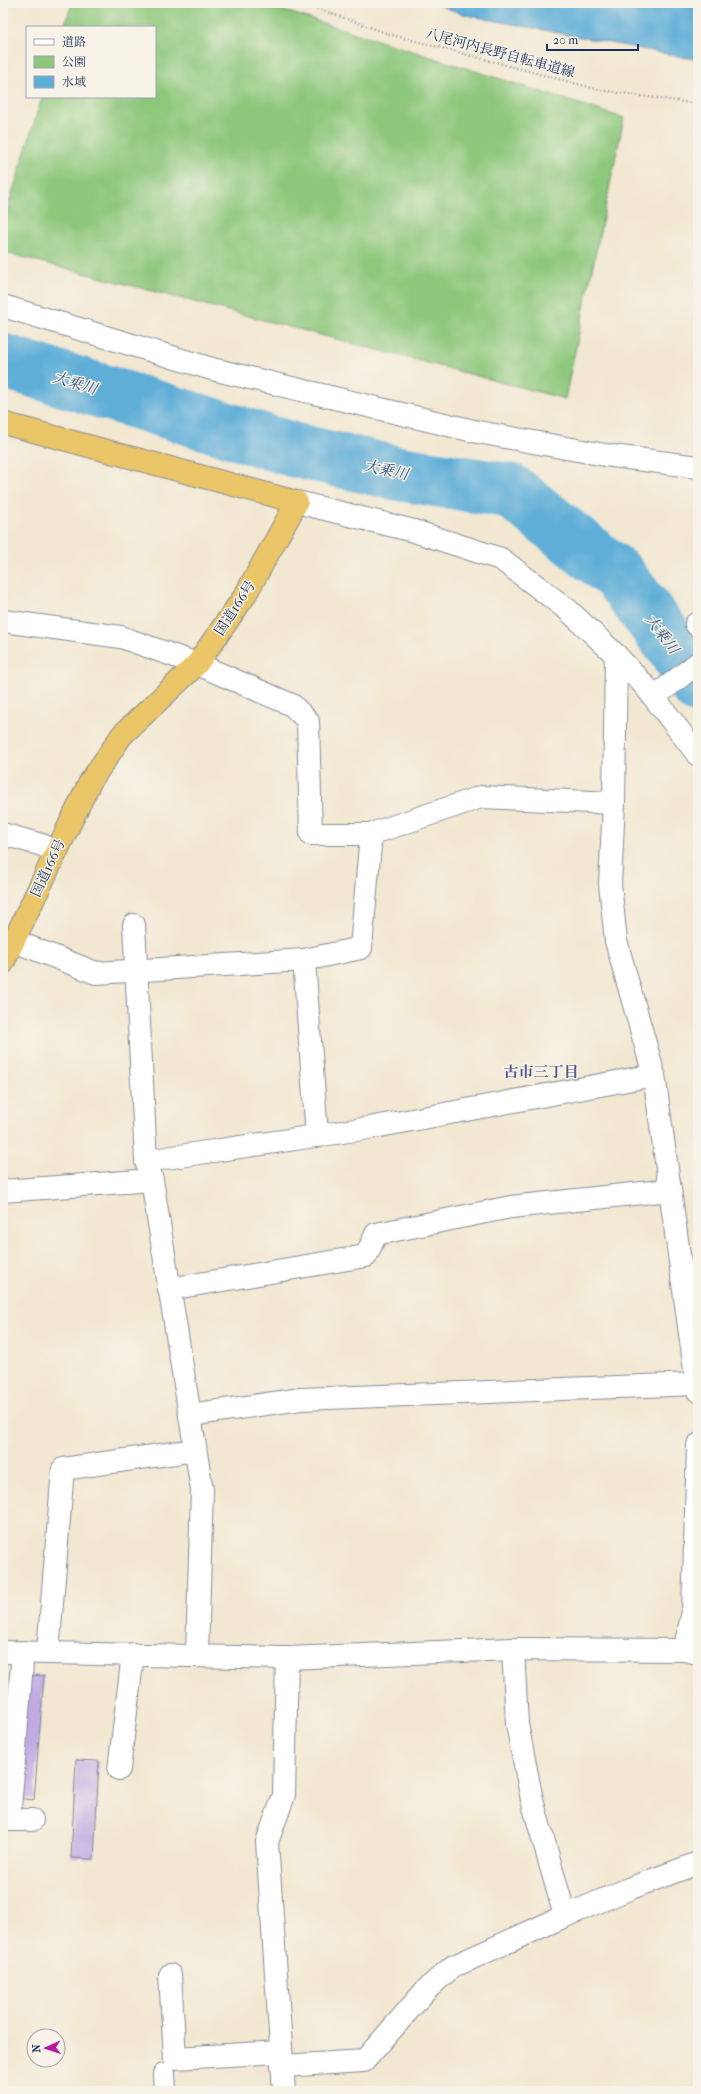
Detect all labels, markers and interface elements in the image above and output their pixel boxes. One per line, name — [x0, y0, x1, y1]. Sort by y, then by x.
street label: 八尾河内長野自転車道線 — [423, 25, 577, 81]
legend — [26, 26, 156, 98]
scale bar — [547, 26, 638, 52]
text: 20 m — [553, 33, 578, 47]
text: 道路 — [62, 35, 86, 49]
text: 公園 — [62, 55, 86, 69]
text: 水域 — [62, 75, 86, 89]
water label: 大乗川 — [51, 368, 101, 399]
water label: 大乗川 — [362, 457, 412, 484]
street label: 国道166号 — [211, 577, 259, 639]
water label: 大乗川 — [641, 611, 684, 659]
street label: 国道166号 — [27, 836, 69, 900]
district label: 古市三丁目 — [503, 1063, 579, 1081]
north arrow — [26, 2028, 66, 2068]
text: N — [30, 2043, 43, 2053]

